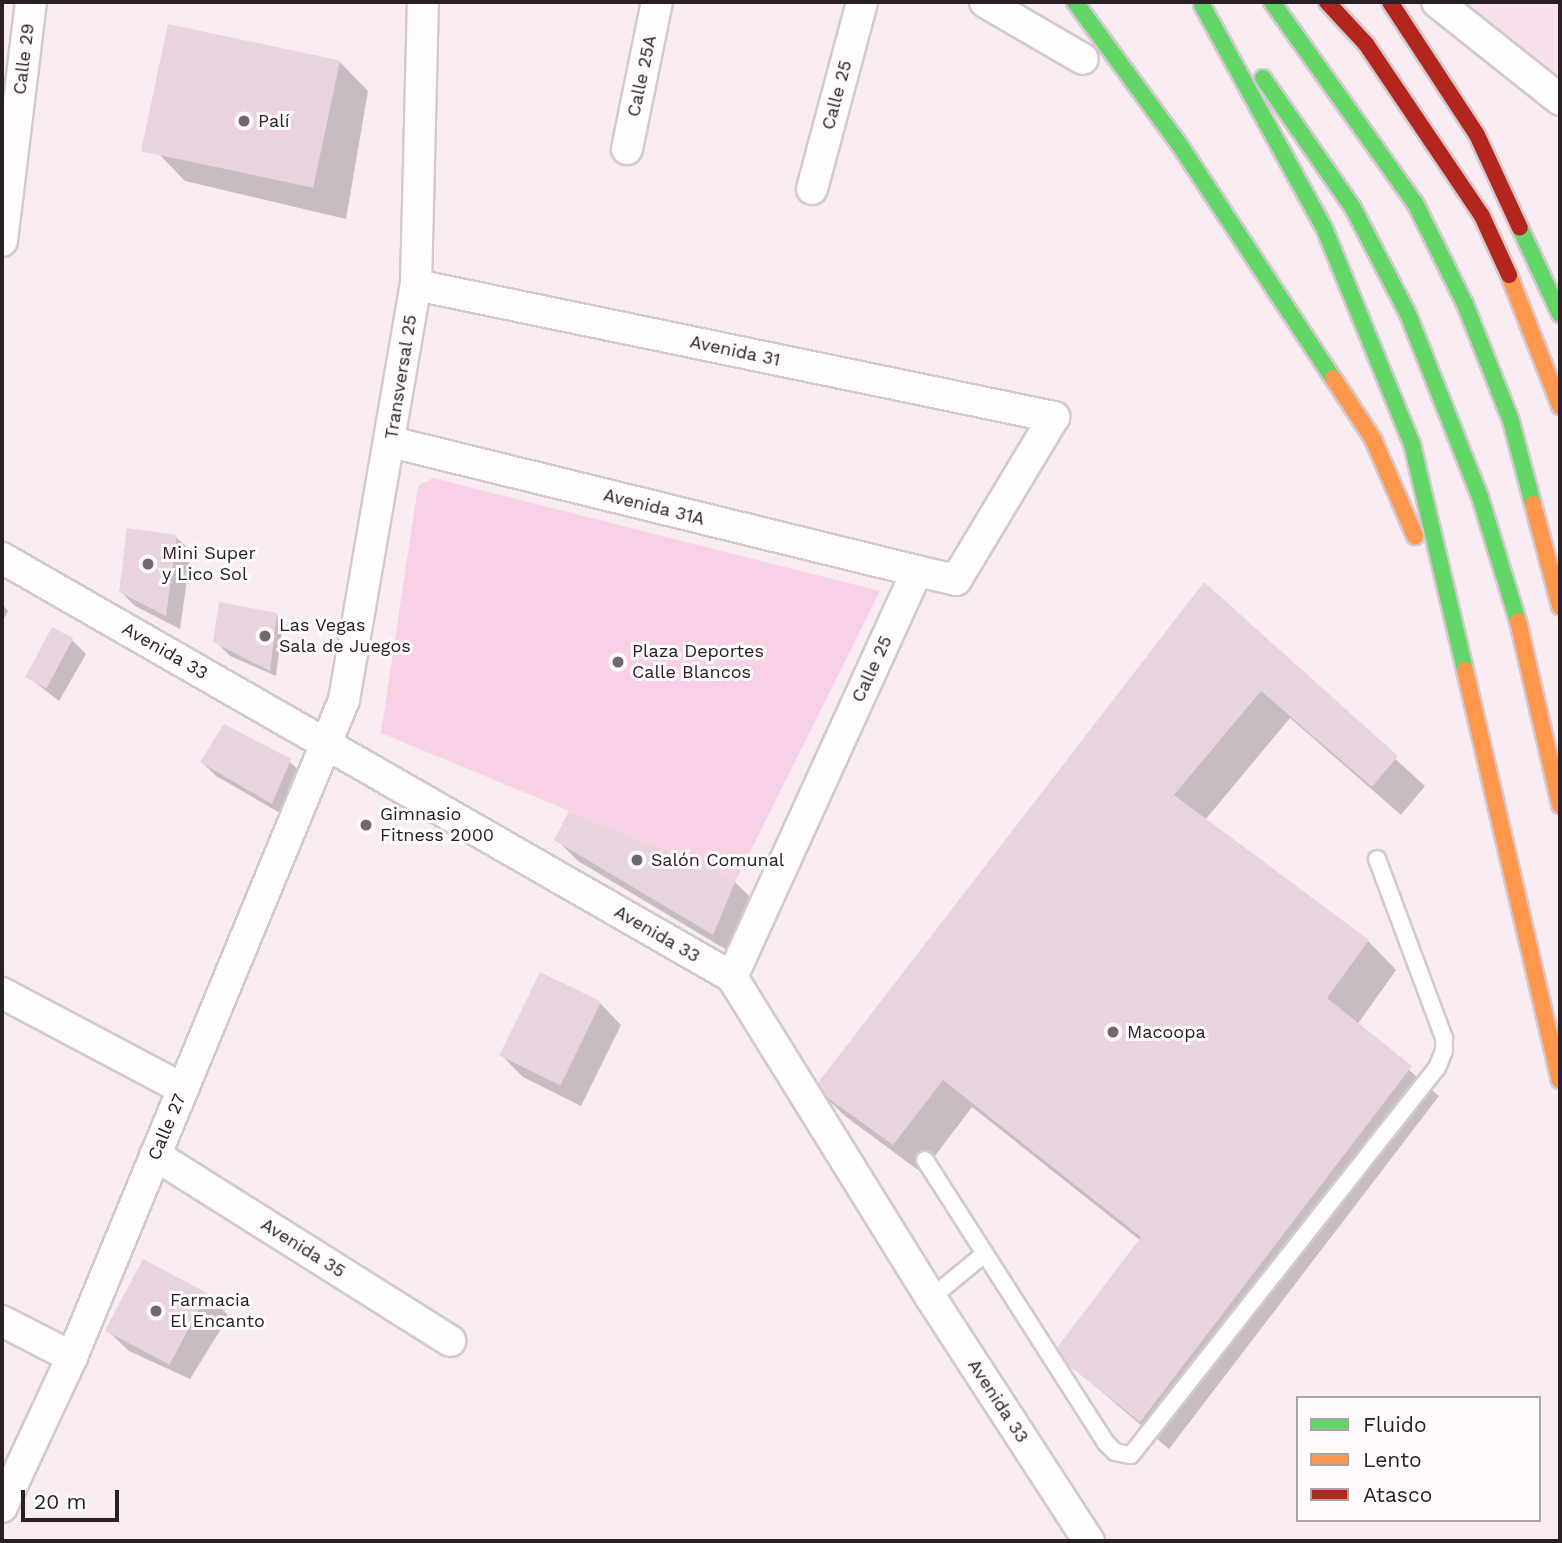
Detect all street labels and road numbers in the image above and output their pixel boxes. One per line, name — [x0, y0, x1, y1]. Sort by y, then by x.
street label: Calle 29 — [9, 22, 39, 96]
street label: Calle 25A — [623, 33, 661, 119]
street label: Calle 25 — [817, 58, 857, 132]
street label: Transversal 25 — [380, 313, 422, 441]
street label: Avenida 31 — [688, 331, 782, 371]
street label: Avenida 31A — [601, 484, 707, 530]
street label: Avenida 33 — [118, 618, 212, 684]
street label: Calle 25 — [847, 632, 897, 706]
street label: Avenida 33 — [610, 901, 704, 967]
street label: Calle 27 — [143, 1090, 191, 1164]
street label: Avenida 35 — [257, 1214, 349, 1282]
street label: Avenida 33 — [963, 1355, 1033, 1447]

